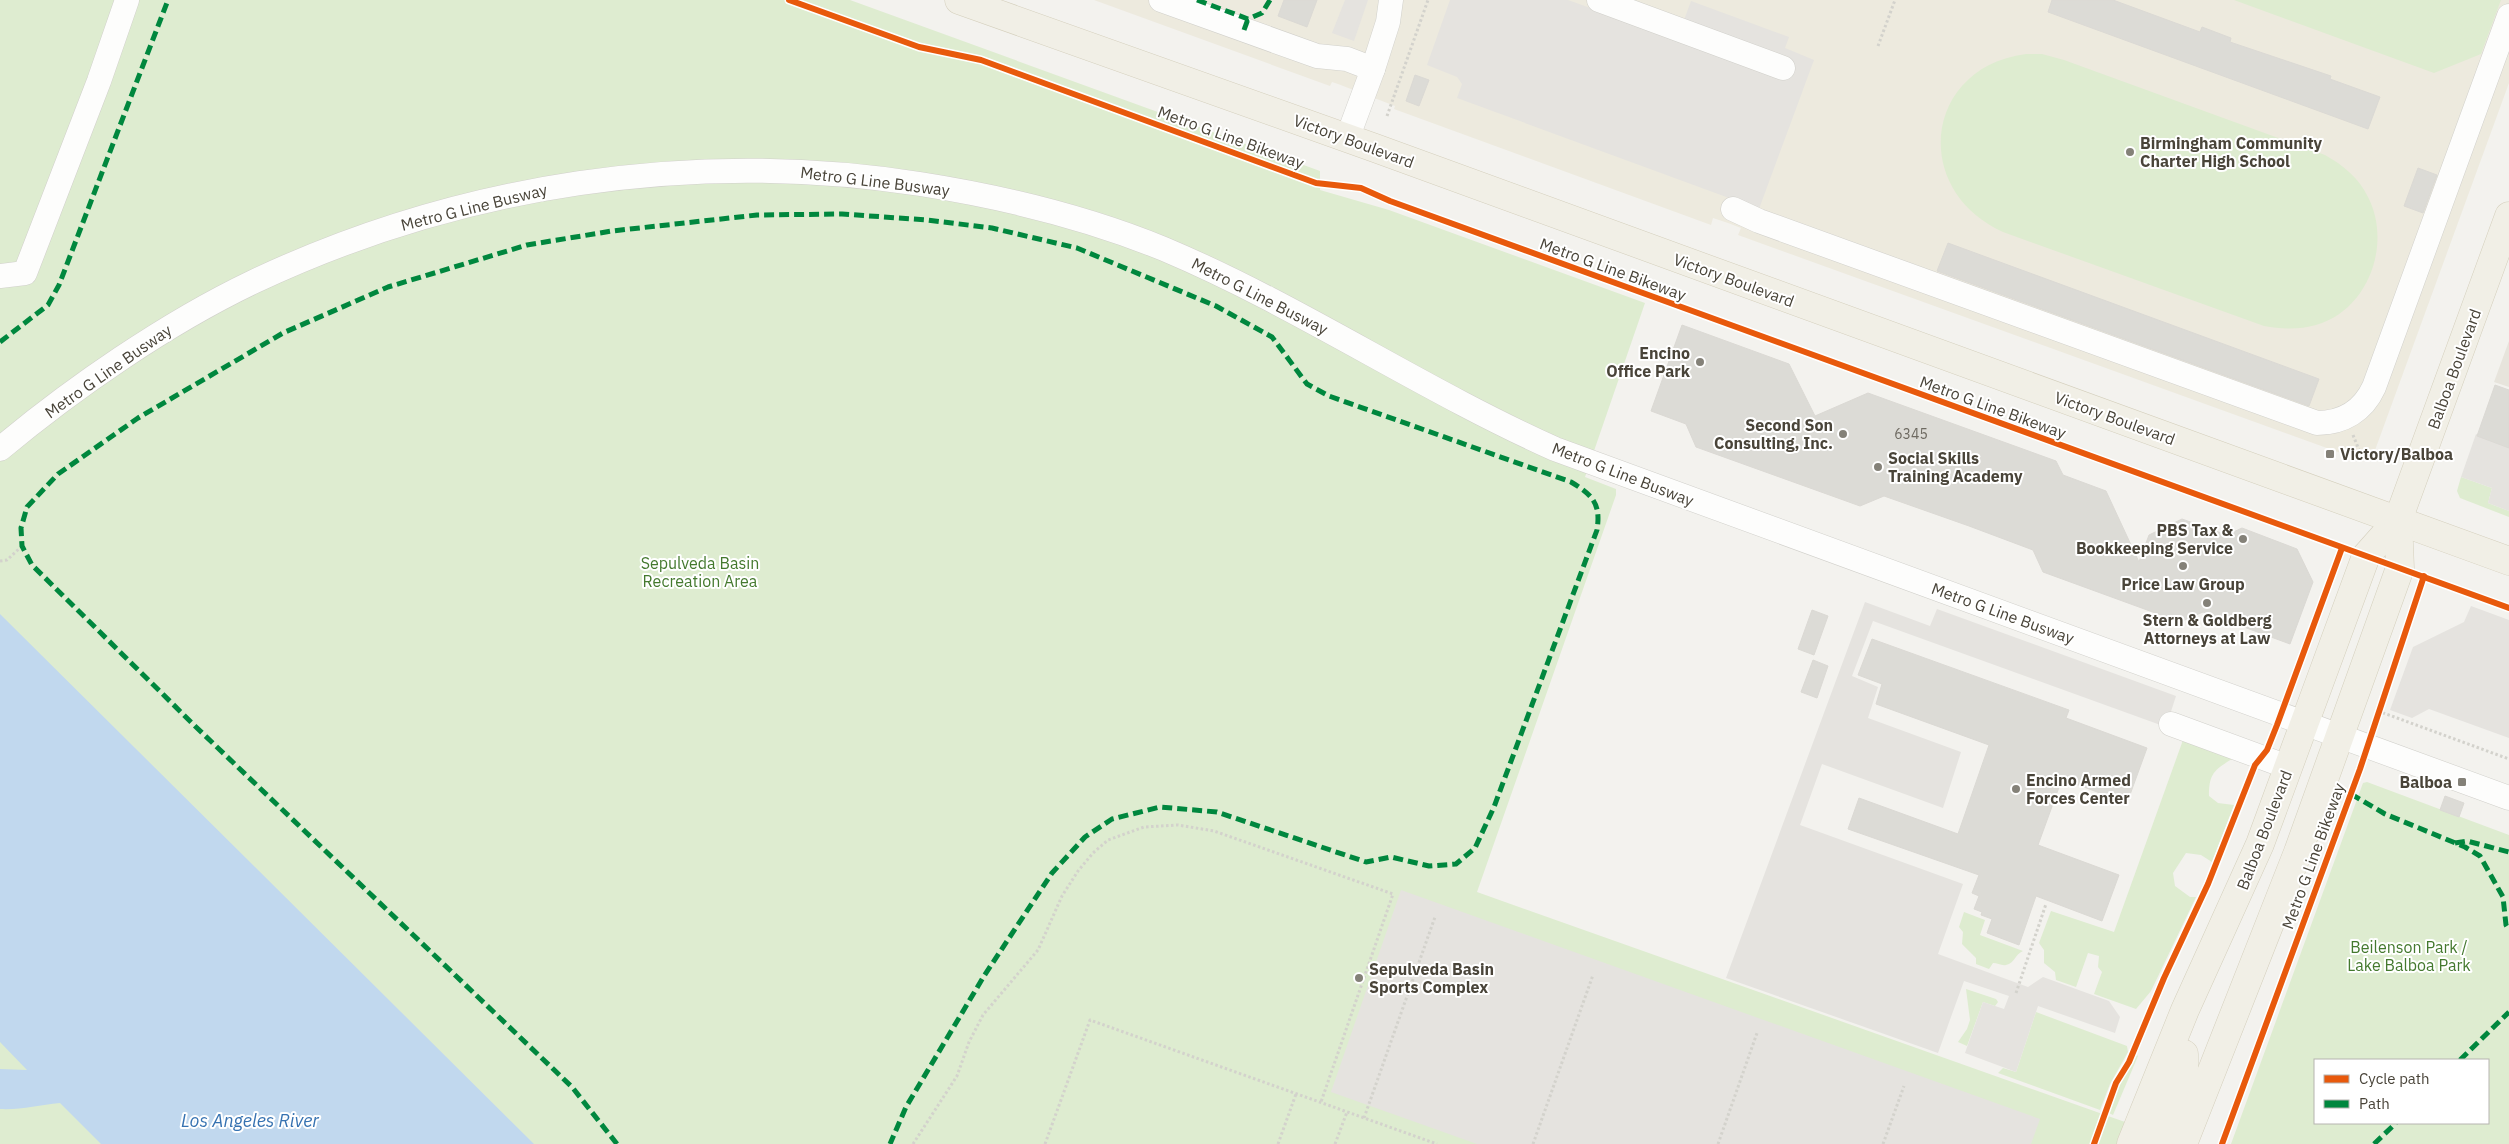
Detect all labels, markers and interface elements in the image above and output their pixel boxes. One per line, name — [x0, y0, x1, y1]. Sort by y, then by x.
street label: Metro G Line Bikeway — [1155, 101, 1307, 173]
street label: Victory Boulevard — [1291, 110, 1417, 172]
place label: Birmingham Community Charter High School — [2140, 133, 2323, 171]
marker: Birmingham Community Charter High School — [2124, 146, 2136, 158]
street label: Metro G Line Busway — [799, 162, 951, 200]
street label: Metro G Line Busway — [399, 179, 549, 235]
street label: Metro G Line Bikeway — [1537, 233, 1689, 305]
street label: Victory Boulevard — [1671, 249, 1797, 311]
street label: Metro G Line Busway — [1189, 253, 1331, 339]
street label: Balboa Boulevard — [2423, 306, 2485, 432]
street label: Metro G Line Busway — [41, 320, 175, 422]
place label: Encino Office Park — [1606, 343, 1691, 381]
marker: Encino Office Park — [1694, 356, 1706, 368]
street label: Metro G Line Bikeway — [1917, 371, 2069, 443]
street label: Victory Boulevard — [2052, 387, 2178, 449]
place label: Second Son Consulting, Inc. — [1714, 415, 1833, 453]
house number: 6345 — [1894, 425, 1928, 443]
marker: Second Son Consulting, Inc. — [1837, 428, 1849, 440]
street label: Metro G Line Busway — [1549, 438, 1697, 510]
place label: Victory/Balboa — [2340, 444, 2453, 464]
place label: Social Skills Training Academy — [1888, 448, 2023, 486]
marker: Victory/Balboa — [2324, 448, 2336, 460]
marker: Social Skills Training Academy — [1872, 461, 1884, 473]
place label: PBS Tax & Bookkeeping Service — [2076, 520, 2233, 558]
marker: PBS Tax & Bookkeeping Service — [2237, 533, 2249, 545]
park label: Sepulveda Basin Recreation Area — [641, 553, 759, 591]
marker: Price Law Group — [2177, 560, 2189, 572]
place label: Price Law Group — [2121, 574, 2245, 594]
street label: Metro G Line Busway — [1929, 578, 2077, 648]
marker: Stern & Goldberg Attorneys at Law — [2201, 597, 2213, 609]
place label: Stern & Goldberg Attorneys at Law — [2143, 610, 2272, 648]
street label: Balboa Boulevard — [2232, 767, 2296, 893]
place label: Encino Armed Forces Center — [2026, 770, 2131, 808]
place label: Balboa — [2400, 772, 2452, 792]
marker: Balboa — [2456, 776, 2468, 788]
street label: Metro G Line Bikeway — [2277, 780, 2349, 932]
marker: Encino Armed Forces Center — [2010, 783, 2022, 795]
park label: Beilenson Park / Lake Balboa Park — [2347, 937, 2471, 975]
place label: Sepulveda Basin Sports Complex — [1369, 959, 1494, 997]
marker: Sepulveda Basin Sports Complex — [1353, 972, 1365, 984]
legend — [2314, 1059, 2489, 1124]
text: Cycle path — [2359, 1069, 2430, 1088]
text: Path — [2359, 1094, 2390, 1113]
water label: Los Angeles River — [181, 1109, 319, 1132]

